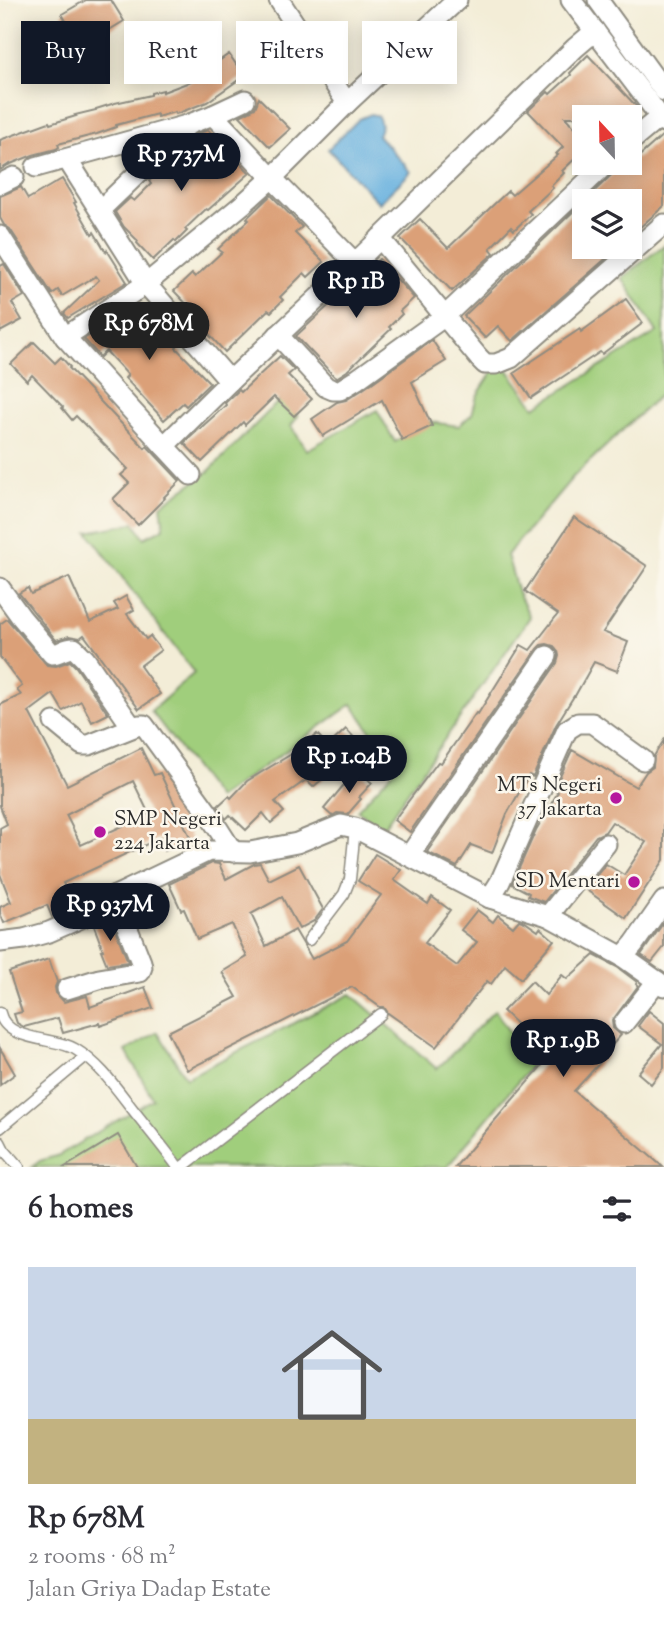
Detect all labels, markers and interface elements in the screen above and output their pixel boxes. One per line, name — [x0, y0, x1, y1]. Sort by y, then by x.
chip: Buy — [21, 21, 110, 84]
chip: Rent — [124, 21, 222, 84]
chip: Filters — [236, 21, 348, 84]
chip: New — [362, 21, 457, 84]
north arrow — [572, 105, 642, 175]
map controls — [572, 105, 642, 259]
pin: Rp 737M — [116, 134, 246, 193]
text: Rp 737M — [137, 139, 225, 172]
button: layers — [572, 189, 642, 259]
pin: Rp 1B — [307, 260, 405, 320]
text: Rp 1B — [328, 266, 384, 299]
pin: Rp 678M — [84, 302, 214, 362]
text: Rp 678M — [104, 308, 194, 341]
pin: Rp 1.04B — [277, 736, 421, 795]
text: Rp 1.04B — [307, 741, 391, 774]
place label: MTs Negeri 37 Jakarta — [497, 771, 602, 825]
marker: MTs Negeri 37 Jakarta — [608, 790, 624, 806]
place label: SMP Negeri 224 Jakarta — [114, 805, 222, 859]
marker: SMP Negeri 224 Jakarta — [92, 824, 108, 840]
place label: SD Mentari — [515, 867, 620, 897]
marker: SD Mentari — [626, 874, 642, 890]
pin: Rp 937M — [45, 884, 175, 943]
text: Rp 937M — [67, 889, 153, 922]
pin: Rp 1.9B — [498, 1020, 628, 1079]
text: Rp 1.9B — [527, 1025, 599, 1058]
text: 6 homes — [28, 1188, 133, 1231]
icon: filters — [598, 1190, 636, 1228]
icon: home — [269, 1312, 395, 1438]
text: Rp 678M — [28, 1498, 145, 1541]
text: 2 rooms · 68 m² — [28, 1541, 176, 1574]
text: Jalan Griya Dadap Estate — [28, 1574, 271, 1607]

